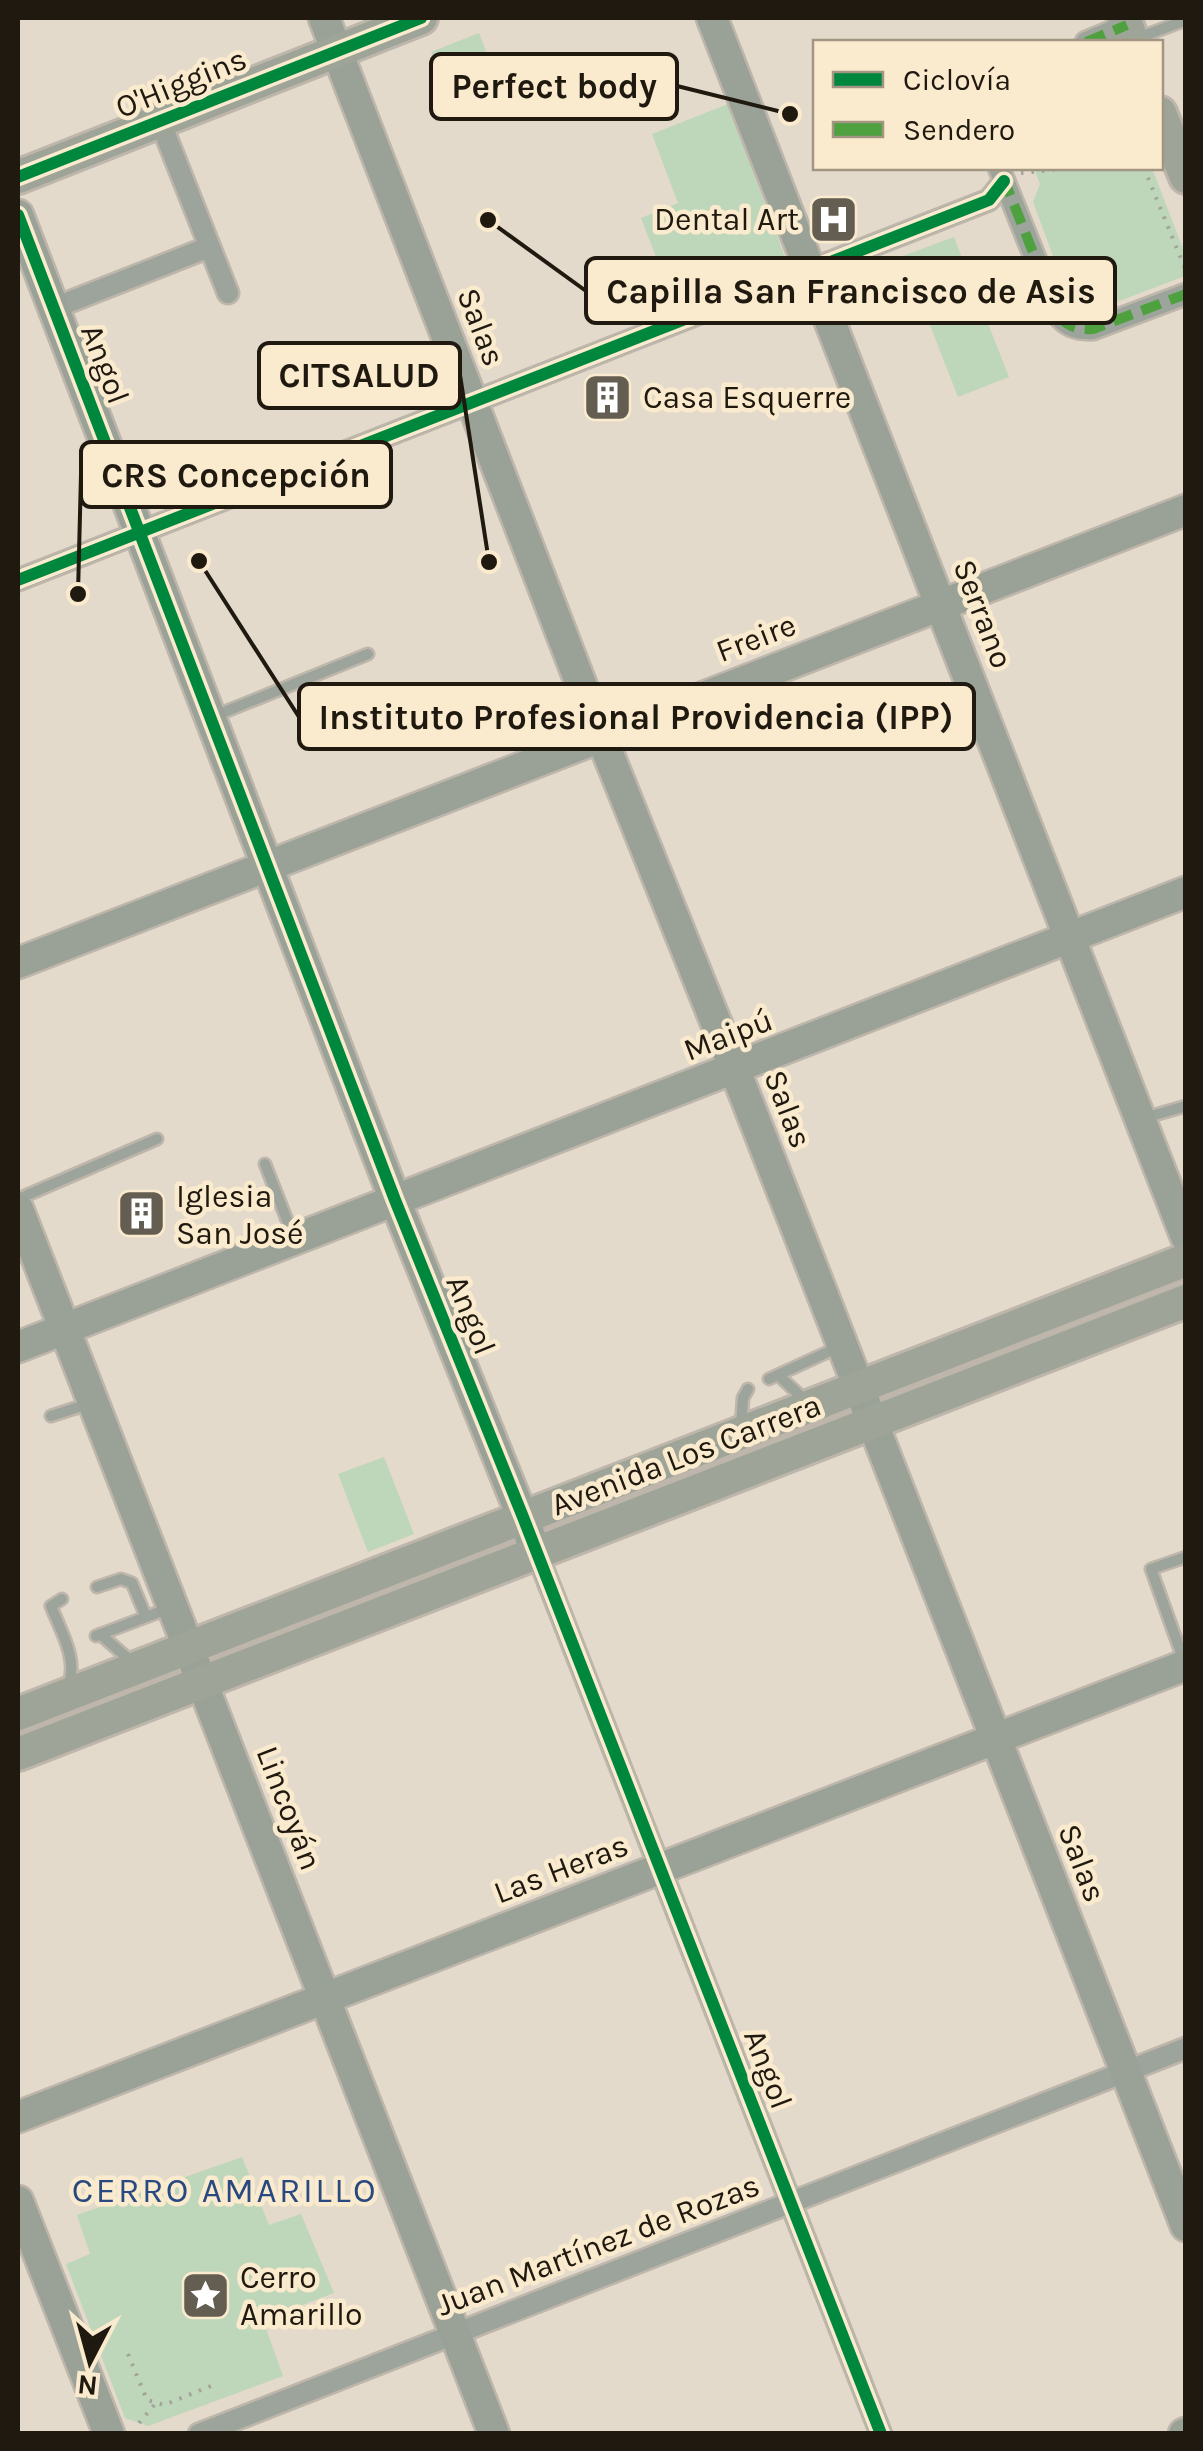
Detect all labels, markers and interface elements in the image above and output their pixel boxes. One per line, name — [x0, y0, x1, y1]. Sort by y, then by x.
street label: O'Higgins — [110, 40, 252, 126]
legend — [813, 40, 1163, 170]
callout: Perfect body — [431, 54, 677, 119]
text: Ciclovía — [903, 62, 1011, 98]
text: Perfect body — [451, 66, 657, 108]
text: Sendero — [903, 112, 1015, 148]
hospital icon: Dental Art — [808, 193, 860, 245]
place label: Dental Art — [654, 201, 799, 238]
callout: Capilla San Francisco de Asis — [586, 258, 1115, 323]
text: Capilla San Francisco de Asis — [606, 271, 1096, 312]
street label: Salas — [449, 283, 513, 371]
street label: Angol — [73, 319, 137, 409]
callout: CITSALUD — [259, 343, 460, 408]
text: CITSALUD — [278, 355, 440, 396]
building icon: Casa Esquerre — [582, 371, 634, 423]
place label: Casa Esquerre — [643, 379, 851, 416]
callout: CRS Concepción — [81, 442, 391, 507]
text: CRS Concepción — [101, 455, 371, 496]
street label: Serrano — [945, 554, 1021, 674]
street label: Freire — [711, 606, 801, 670]
callout: Instituto Profesional Providencia (IPP) — [299, 684, 974, 749]
text: Instituto Profesional Providencia (IPP) — [318, 697, 954, 738]
street label: Maipú — [678, 1001, 778, 1069]
street label: Salas — [756, 1065, 820, 1153]
place label: Iglesia San José — [176, 1178, 304, 1252]
building icon: Iglesia San José — [115, 1188, 167, 1240]
street label: Angol — [438, 1270, 504, 1360]
street label: Avenida Los Carrera — [546, 1386, 826, 1524]
street label: Lincoyán — [248, 1741, 330, 1875]
street label: Salas — [1050, 1819, 1114, 1907]
street label: Las Heras — [489, 1826, 633, 1912]
street label: Angol — [736, 2024, 800, 2114]
street label: Juan Martínez de Rozas — [431, 2166, 765, 2324]
district label: CERRO AMARILLO — [72, 2170, 378, 2211]
place label: Cerro Amarillo — [240, 2259, 362, 2333]
place icon: Cerro Amarillo — [179, 2269, 231, 2321]
north arrow — [40, 2311, 140, 2411]
text: N — [76, 2368, 99, 2403]

